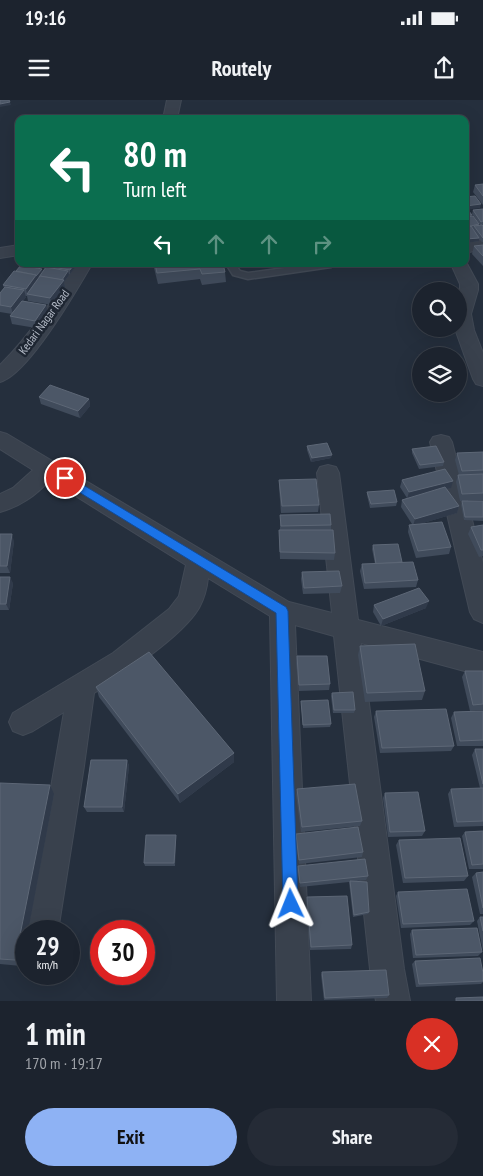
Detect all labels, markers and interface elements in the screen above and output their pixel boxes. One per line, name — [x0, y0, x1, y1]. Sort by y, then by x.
text: 19:16 — [25, 6, 66, 30]
icon: menu — [25, 54, 53, 82]
text: Routely — [212, 54, 271, 82]
icon: share — [430, 54, 458, 82]
text: 80 m — [123, 131, 187, 177]
icon: left — [40, 135, 105, 200]
text: Turn left — [123, 175, 187, 203]
icon: left — [149, 230, 177, 258]
icon: ahead — [202, 230, 230, 258]
icon: ahead — [255, 230, 283, 258]
icon: right — [308, 230, 336, 258]
map controls — [412, 282, 467, 402]
button: search — [412, 282, 467, 337]
street label: Kedari Nagar Road — [15, 286, 72, 357]
button: layers — [412, 347, 467, 402]
pin — [44, 457, 86, 499]
icon: arrive — [51, 464, 79, 492]
position arrow — [264, 877, 316, 929]
speed limit sign: 30 — [90, 920, 155, 985]
text: 29 — [36, 930, 59, 962]
text: km/h — [37, 957, 58, 972]
text: 1 min — [25, 1014, 86, 1053]
button: close — [406, 1018, 458, 1070]
text: 170 m · 19:17 — [25, 1053, 103, 1073]
button: Exit — [25, 1108, 237, 1166]
button: Share — [247, 1108, 458, 1166]

